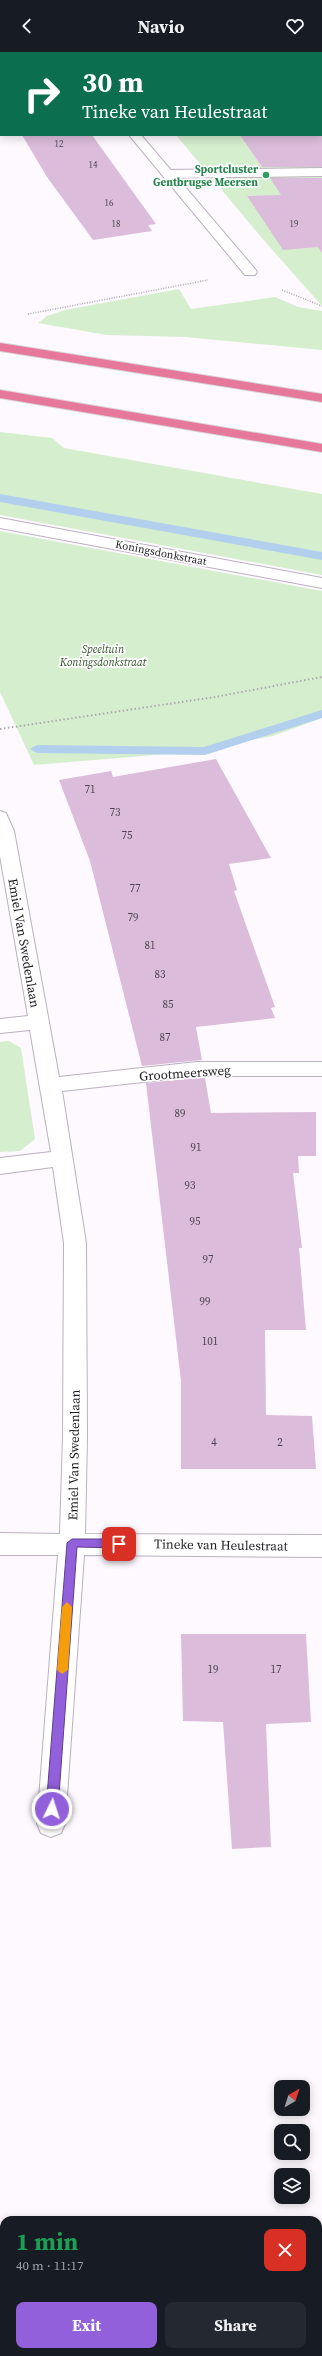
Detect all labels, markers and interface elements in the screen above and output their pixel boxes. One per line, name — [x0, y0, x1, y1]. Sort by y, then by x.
text: Navio — [138, 14, 184, 39]
icon: back — [16, 15, 38, 37]
icon: heart — [284, 15, 306, 37]
text: 30 m — [82, 63, 144, 101]
icon: right — [16, 68, 68, 120]
text: Tineke van Heulestraat — [82, 99, 267, 124]
house number: 12 — [54, 138, 64, 150]
house number: 14 — [88, 159, 98, 171]
place label: Sportcluster Gentbrugse Meersen — [153, 162, 259, 190]
marker: Sportcluster Gentbrugse Meersen — [261, 170, 271, 180]
house number: 16 — [104, 197, 114, 209]
house number: 18 — [111, 218, 121, 230]
house number: 19 — [289, 218, 299, 230]
street label: Koningsdonkstraat — [114, 537, 208, 569]
park label: Speeltuin Koningsdonkstraat — [59, 642, 147, 670]
house number: 71 — [85, 782, 96, 797]
house number: 73 — [110, 805, 121, 820]
house number: 75 — [122, 828, 133, 843]
street label: Emiel Van Swedenlaan — [4, 877, 44, 1009]
house number: 77 — [130, 881, 141, 896]
house number: 79 — [128, 910, 139, 925]
house number: 81 — [145, 938, 156, 953]
house number: 83 — [155, 967, 166, 982]
house number: 85 — [163, 997, 174, 1012]
house number: 87 — [160, 1030, 171, 1045]
street label: Grootmeersweg — [139, 1061, 232, 1085]
house number: 89 — [175, 1106, 186, 1121]
house number: 91 — [191, 1140, 202, 1155]
house number: 93 — [185, 1178, 196, 1193]
house number: 95 — [190, 1214, 201, 1229]
house number: 97 — [203, 1252, 214, 1267]
house number: 99 — [200, 1294, 211, 1309]
house number: 101 — [202, 1334, 218, 1349]
street label: Emiel Van Swedenlaan — [64, 1389, 84, 1521]
house number: 4 — [211, 1435, 217, 1450]
house number: 2 — [277, 1435, 283, 1450]
pin — [102, 1527, 136, 1561]
icon: arrive — [108, 1533, 130, 1555]
street label: Tineke van Heulestraat — [154, 1535, 289, 1555]
house number: 19 — [208, 1662, 219, 1677]
house number: 17 — [271, 1662, 282, 1677]
position arrow — [31, 1788, 73, 1830]
north arrow — [274, 2080, 310, 2116]
map controls — [274, 2080, 310, 2204]
button: search — [274, 2124, 310, 2160]
button: layers — [274, 2168, 310, 2204]
text: 1 min — [16, 2225, 78, 2258]
button: close — [264, 2229, 306, 2271]
text: 40 m · 11:17 — [16, 2257, 84, 2274]
button: Exit — [16, 2302, 157, 2348]
button: Share — [165, 2302, 306, 2348]

